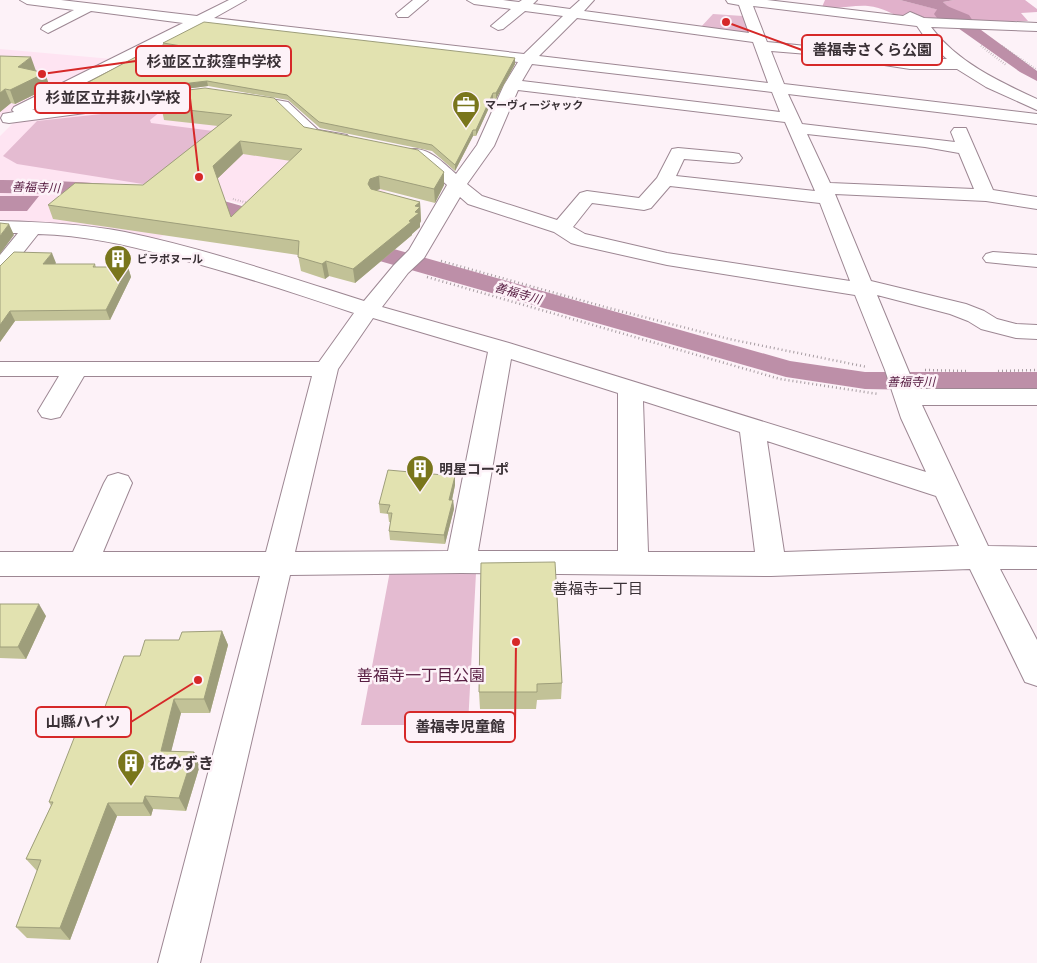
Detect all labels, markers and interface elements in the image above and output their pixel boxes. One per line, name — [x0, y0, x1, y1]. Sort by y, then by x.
callout: 善福寺さくら公園 — [802, 35, 942, 65]
text: 善福寺さくら公園 — [812, 41, 932, 59]
callout: 杉並区立荻窪中学校 — [136, 46, 291, 76]
text: 杉並区立荻窪中学校 — [146, 53, 282, 71]
callout: 杉並区立井荻小学校 — [35, 83, 190, 113]
text: 杉並区立井荻小学校 — [45, 89, 181, 107]
office icon: マーヴィージャック — [451, 90, 481, 129]
place label: マーヴィージャック — [485, 98, 583, 112]
water label: 善福寺川 — [12, 179, 62, 195]
building icon: ビラポヌール — [103, 244, 133, 283]
place label: ビラポヌール — [137, 252, 203, 266]
water label: 善福寺川 — [493, 279, 545, 307]
water label: 善福寺川 — [887, 374, 937, 389]
building icon: 明星コーポ — [405, 454, 435, 493]
place label: 明星コーポ — [439, 460, 509, 478]
district label: 善福寺一丁目 — [553, 580, 643, 598]
park label: 善福寺一丁目公園 — [357, 666, 485, 685]
callout: 山縣ハイツ — [36, 707, 131, 737]
callout: 善福寺児童館 — [405, 712, 515, 742]
text: 山縣ハイツ — [46, 713, 120, 731]
text: 善福寺児童館 — [415, 718, 505, 736]
building icon: 花みずき — [116, 748, 146, 787]
place label: 花みずき — [150, 754, 214, 773]

